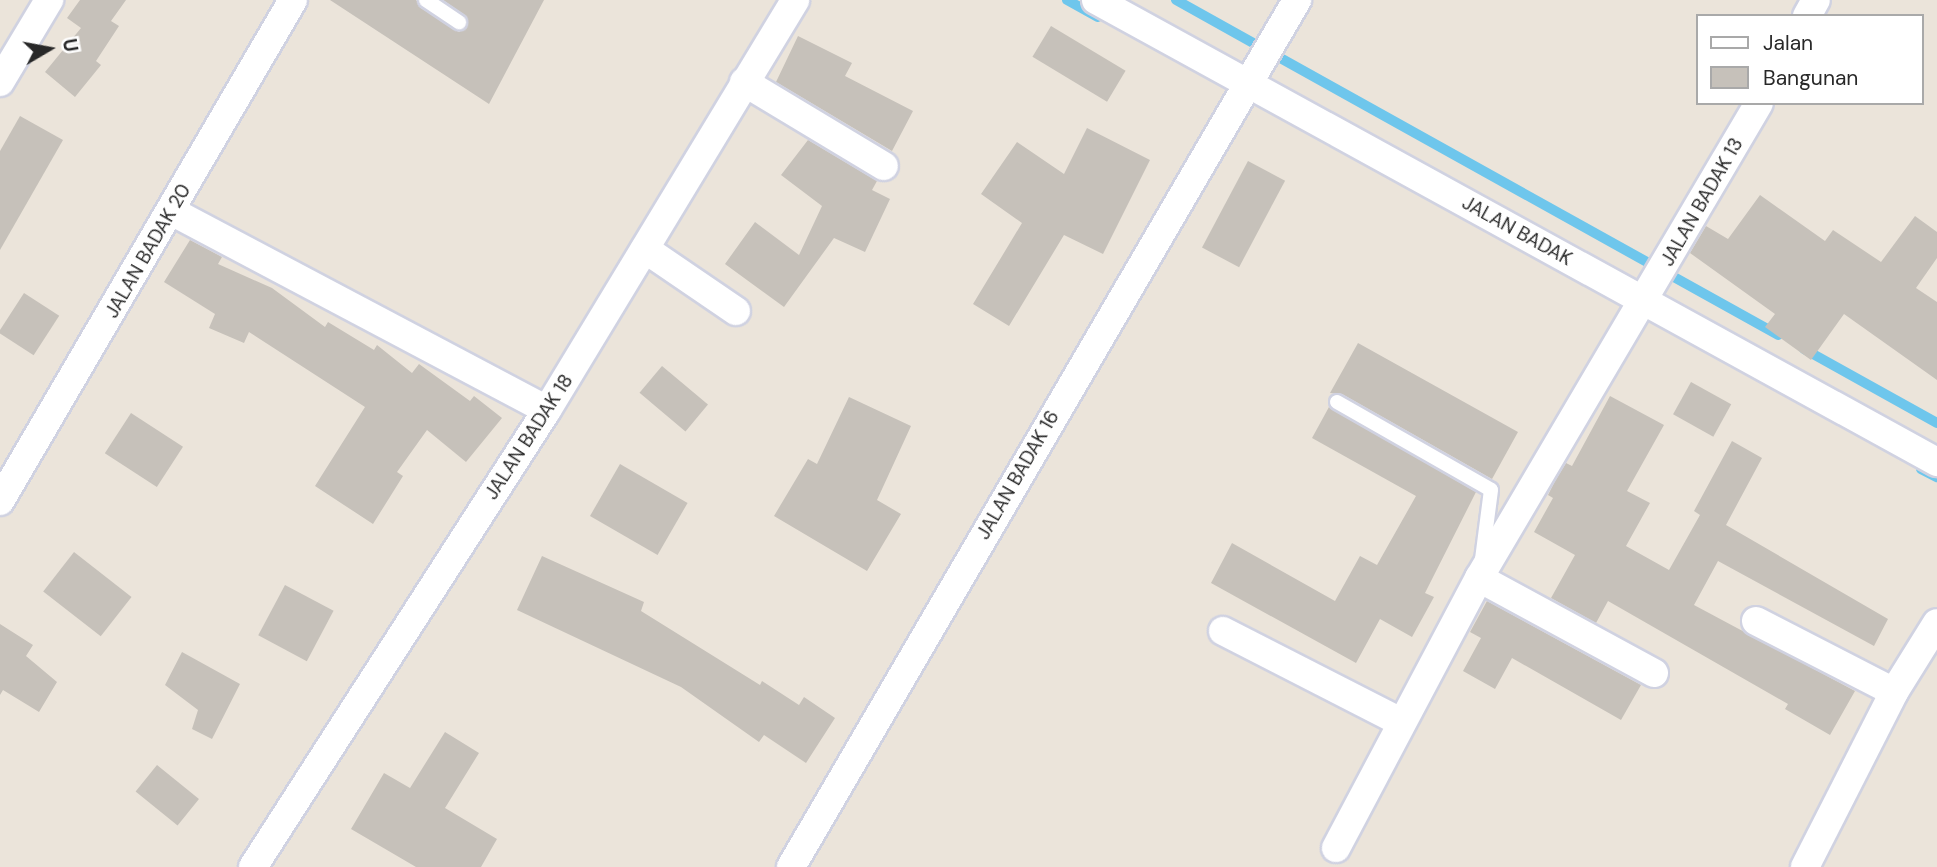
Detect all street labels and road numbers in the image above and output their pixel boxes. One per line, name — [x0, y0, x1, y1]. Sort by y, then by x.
street label: JALAN BADAK 13 — [1656, 134, 1748, 270]
street label: JALAN BADAK 20 — [100, 180, 196, 322]
street label: JALAN BADAK — [1458, 191, 1576, 271]
street label: JALAN BADAK 18 — [480, 370, 578, 504]
street label: JALAN BADAK 16 — [972, 407, 1064, 543]

